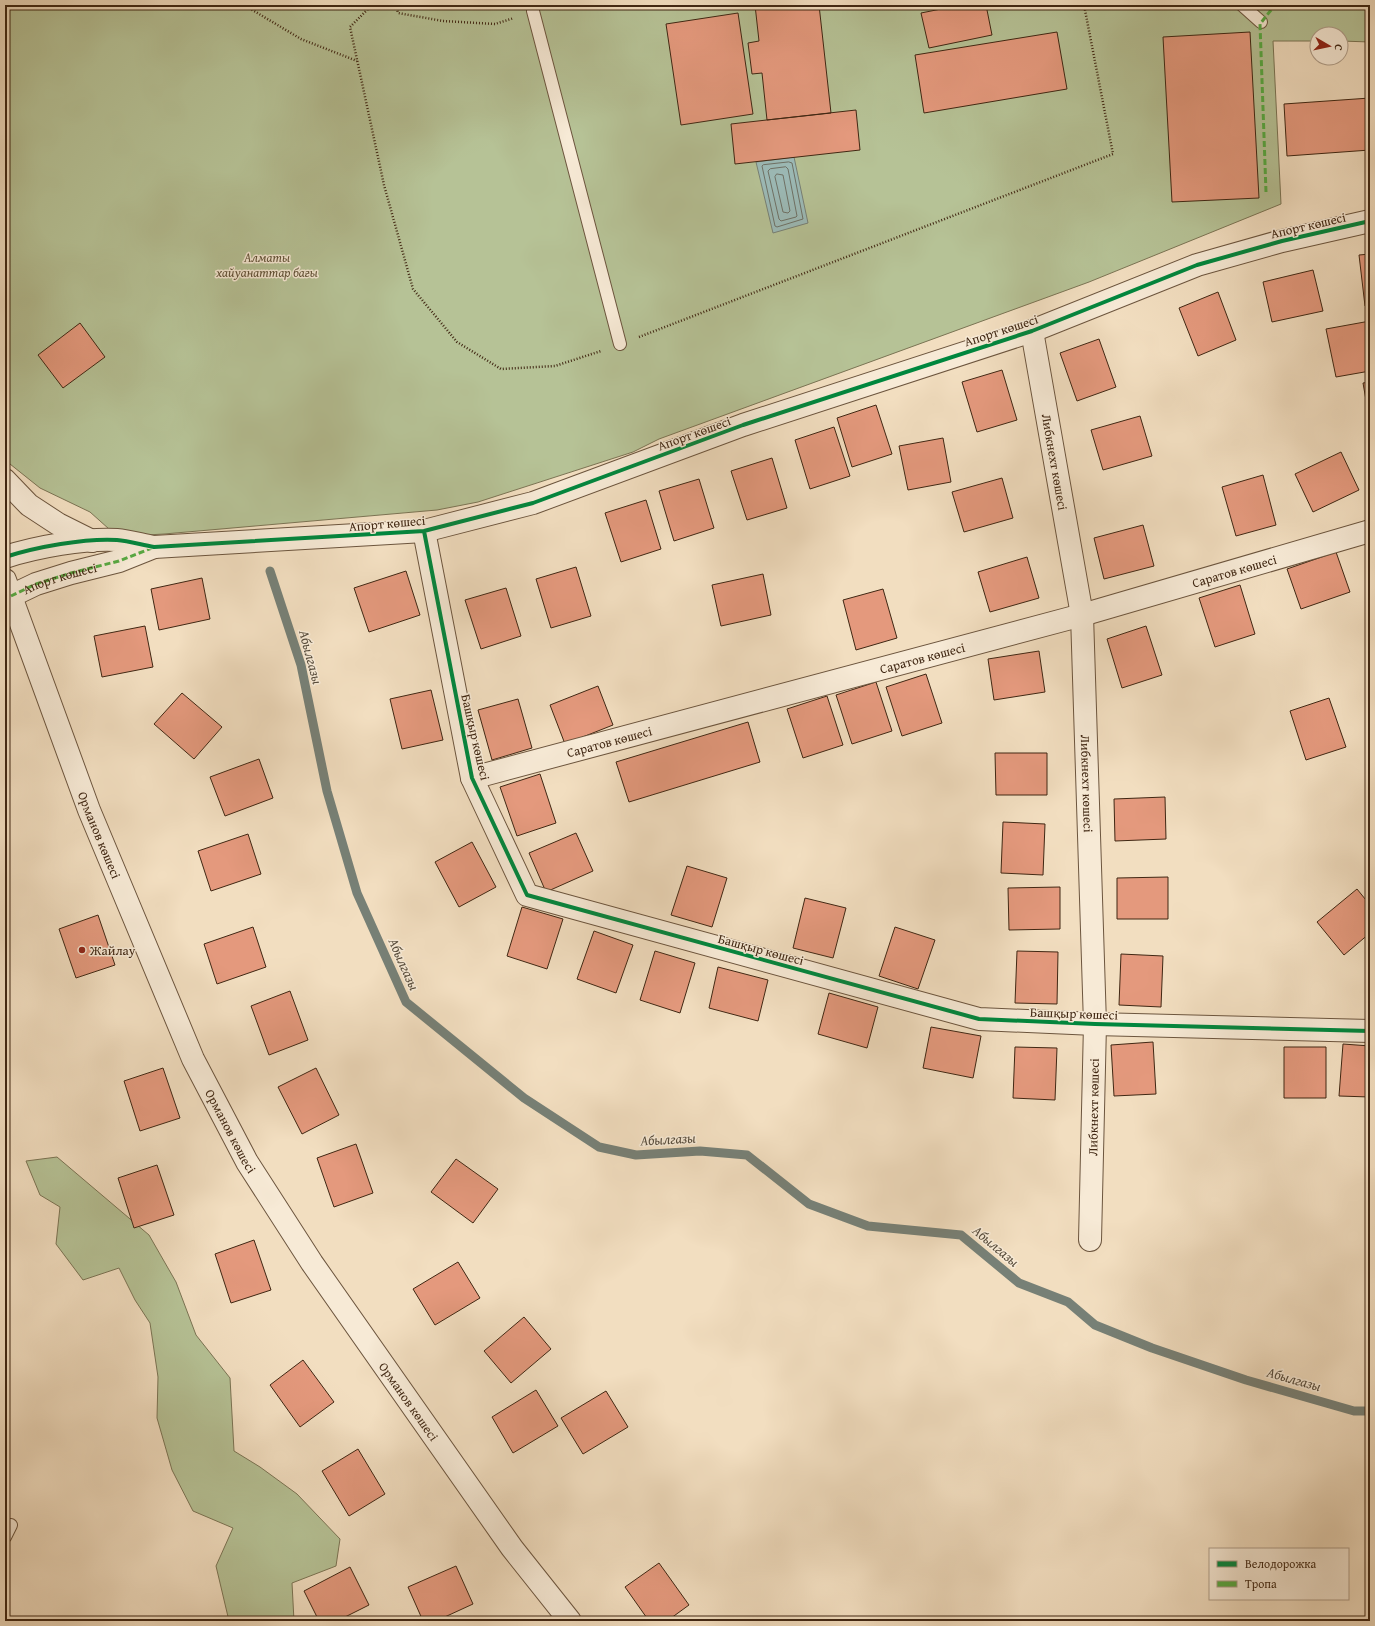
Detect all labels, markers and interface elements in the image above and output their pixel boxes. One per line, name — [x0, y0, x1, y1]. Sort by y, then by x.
north arrow — [1309, 26, 1349, 66]
text: С — [1330, 43, 1347, 52]
street label: Апорт көшесі — [1269, 208, 1348, 243]
park label: Алматы хайуанаттар бағы — [215, 248, 318, 282]
street label: Апорт көшесі — [962, 309, 1041, 351]
street label: Апорт көшесі — [655, 411, 734, 456]
street label: Либкнехт көшесі — [1037, 412, 1072, 512]
street label: Апорт көшесі — [348, 511, 426, 536]
street label: Саратов көшесі — [1190, 550, 1279, 592]
street label: Апорт көшесі — [19, 558, 99, 599]
water label: Абылгазы — [294, 627, 328, 687]
street label: Саратов көшесі — [878, 638, 967, 679]
street label: Башқыр көшесі — [456, 692, 495, 782]
street label: Саратов көшесі — [565, 721, 654, 762]
street label: Либкнехт көшесі — [1076, 734, 1098, 833]
street label: Орманов көшесі — [73, 789, 126, 882]
street label: Башқыр көшесі — [716, 929, 806, 970]
water label: Абылгазы — [383, 934, 425, 994]
place label: Жайлау — [89, 941, 136, 960]
marker: Жайлау — [77, 945, 87, 955]
street label: Башқыр көшесі — [1030, 1002, 1119, 1025]
street label: Либкнехт көшесі — [1083, 1058, 1104, 1156]
street label: Орманов көшесі — [200, 1086, 261, 1177]
water label: Абылгазы — [639, 1128, 697, 1150]
water label: Абылгазы — [968, 1220, 1024, 1272]
street label: Орманов көшесі — [374, 1358, 443, 1445]
water label: Абылгазы — [1264, 1361, 1324, 1396]
legend — [1209, 1548, 1349, 1600]
text: Велодорожка — [1245, 1555, 1316, 1572]
text: Тропа — [1245, 1575, 1277, 1592]

